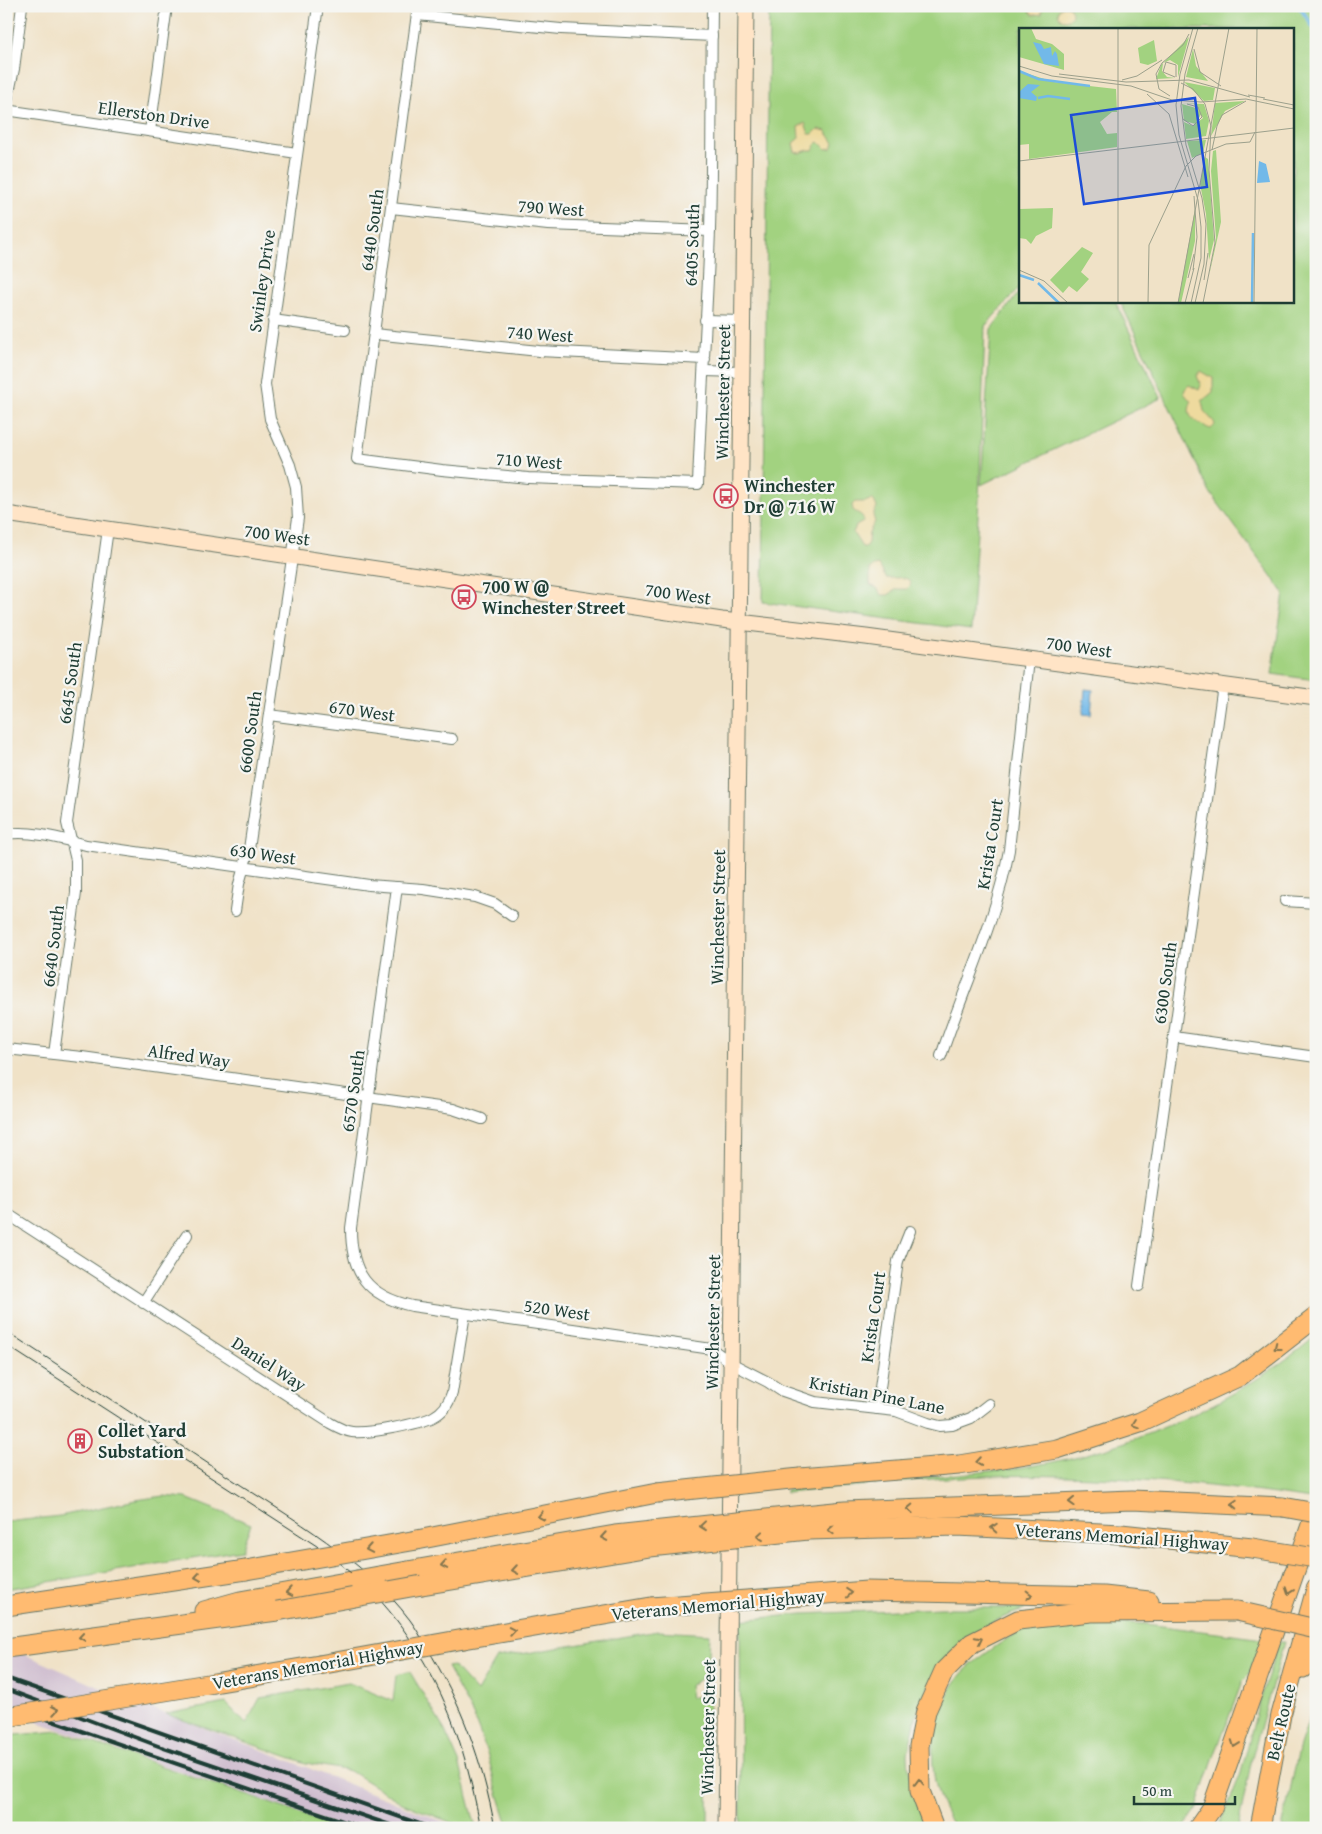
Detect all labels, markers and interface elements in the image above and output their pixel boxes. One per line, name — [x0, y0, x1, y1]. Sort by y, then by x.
inset map — [1019, 28, 1294, 302]
street label: Ellerston Drive — [97, 93, 212, 136]
street label: 6440 South — [352, 187, 391, 273]
street label: 790 West — [517, 192, 586, 223]
street label: 6405 South — [677, 203, 706, 287]
street label: Swinley Drive — [241, 228, 282, 334]
street label: 740 West — [506, 318, 575, 349]
street label: Winchester Street — [708, 323, 737, 460]
street label: 710 West — [495, 445, 564, 476]
place label: Winchester Dr @ 716 W — [744, 472, 836, 520]
bus stop icon: Winchester Dr @ 716 W — [713, 483, 739, 509]
street label: 700 West — [242, 517, 313, 553]
place label: 700 W @ Winchester Street — [482, 573, 626, 621]
street label: 700 West — [643, 576, 714, 612]
bus stop icon: 700 W @ Winchester Street — [451, 584, 477, 610]
street label: 700 West — [1044, 629, 1115, 665]
street label: 6645 South — [50, 640, 89, 726]
street label: 6600 South — [230, 689, 269, 775]
street label: 670 West — [327, 693, 398, 729]
street label: Krista Court — [969, 796, 1010, 891]
street label: 630 West — [228, 836, 299, 872]
street label: Winchester Street — [703, 848, 732, 985]
street label: 6640 South — [34, 903, 71, 989]
street label: 6300 South — [1145, 940, 1184, 1026]
street label: Alfred Way — [146, 1036, 232, 1075]
street label: 6570 South — [333, 1048, 372, 1134]
street label: Winchester Street — [698, 1253, 727, 1390]
street label: Krista Court — [853, 1269, 892, 1364]
street label: 520 West — [522, 1292, 593, 1328]
street label: Daniel Way — [227, 1329, 312, 1398]
one-way arrow — [1274, 1341, 1283, 1349]
street label: Kristian Pine Lane — [807, 1368, 947, 1421]
place label: Collet Yard Substation — [98, 1417, 187, 1465]
one-way arrow — [1131, 1418, 1140, 1428]
building icon: Collet Yard Substation — [67, 1428, 93, 1454]
one-way arrow — [973, 1456, 981, 1467]
one-way arrow — [1068, 1497, 1076, 1507]
one-way arrow — [1230, 1499, 1238, 1510]
one-way arrow — [905, 1503, 913, 1514]
one-way arrow — [536, 1510, 545, 1521]
street label: Veterans Memorial Highway — [1014, 1516, 1230, 1557]
one-way arrow — [699, 1520, 707, 1531]
one-way arrow — [990, 1522, 998, 1533]
one-way arrow — [827, 1524, 835, 1535]
one-way arrow — [756, 1530, 764, 1541]
one-way arrow — [599, 1532, 608, 1542]
one-way arrow — [365, 1543, 374, 1553]
one-way arrow — [439, 1559, 448, 1569]
one-way arrow — [511, 1564, 520, 1574]
one-way arrow — [193, 1572, 202, 1582]
street label: Veterans Memorial Highway — [610, 1582, 826, 1627]
one-way arrow — [1284, 1586, 1294, 1594]
one-way arrow — [285, 1587, 294, 1597]
one-way arrow — [845, 1587, 853, 1598]
one-way arrow — [1025, 1590, 1033, 1600]
one-way arrow — [508, 1627, 517, 1637]
one-way arrow — [78, 1632, 87, 1642]
street label: Veterans Memorial Highway — [210, 1633, 426, 1696]
one-way arrow — [973, 1636, 982, 1646]
street label: Winchester Street — [693, 1658, 722, 1795]
street label: Belt Route — [1259, 1681, 1302, 1763]
one-way arrow — [50, 1706, 59, 1716]
one-way arrow — [1231, 1739, 1241, 1748]
scale bar — [1134, 1774, 1236, 1806]
one-way arrow — [914, 1777, 925, 1785]
text: 50 m — [1142, 1780, 1173, 1801]

